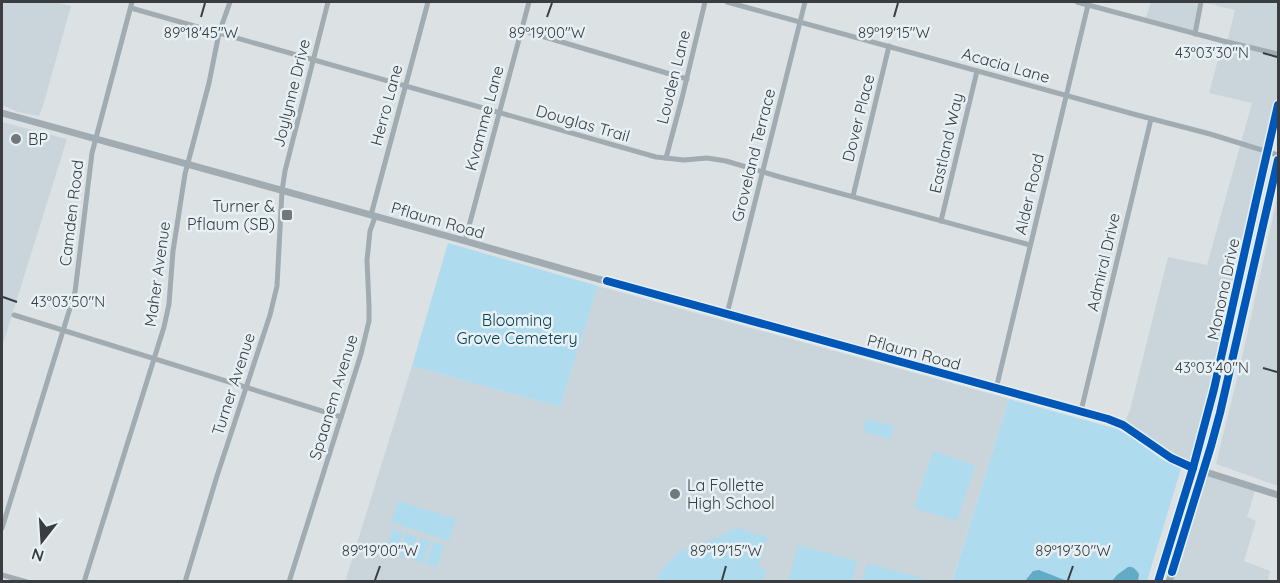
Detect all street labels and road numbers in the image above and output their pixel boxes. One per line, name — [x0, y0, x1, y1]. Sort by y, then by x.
street label: Louden Lane — [652, 28, 694, 126]
street label: Joylynne Drive — [268, 37, 314, 149]
street label: Acacia Lane — [960, 43, 1052, 87]
street label: Herro Lane — [366, 62, 406, 148]
street label: Kvamme Lane — [460, 63, 508, 173]
street label: Dover Place — [837, 72, 879, 164]
street label: Groveland Terrace — [727, 86, 779, 224]
street label: Eastland Way — [925, 91, 967, 195]
street label: Douglas Trail — [534, 100, 632, 146]
street label: Alder Road — [1010, 151, 1048, 237]
street label: Camden Road — [55, 159, 87, 267]
street label: Pflaum Road — [389, 197, 487, 243]
street label: Admiral Drive — [1082, 211, 1124, 313]
street label: Maher Avenue — [140, 220, 174, 328]
street label: Monona Drive — [1202, 236, 1244, 342]
street label: Turner Avenue — [207, 330, 259, 438]
street label: Pflaum Road — [865, 330, 963, 374]
street label: Spaanem Avenue — [304, 332, 362, 462]

